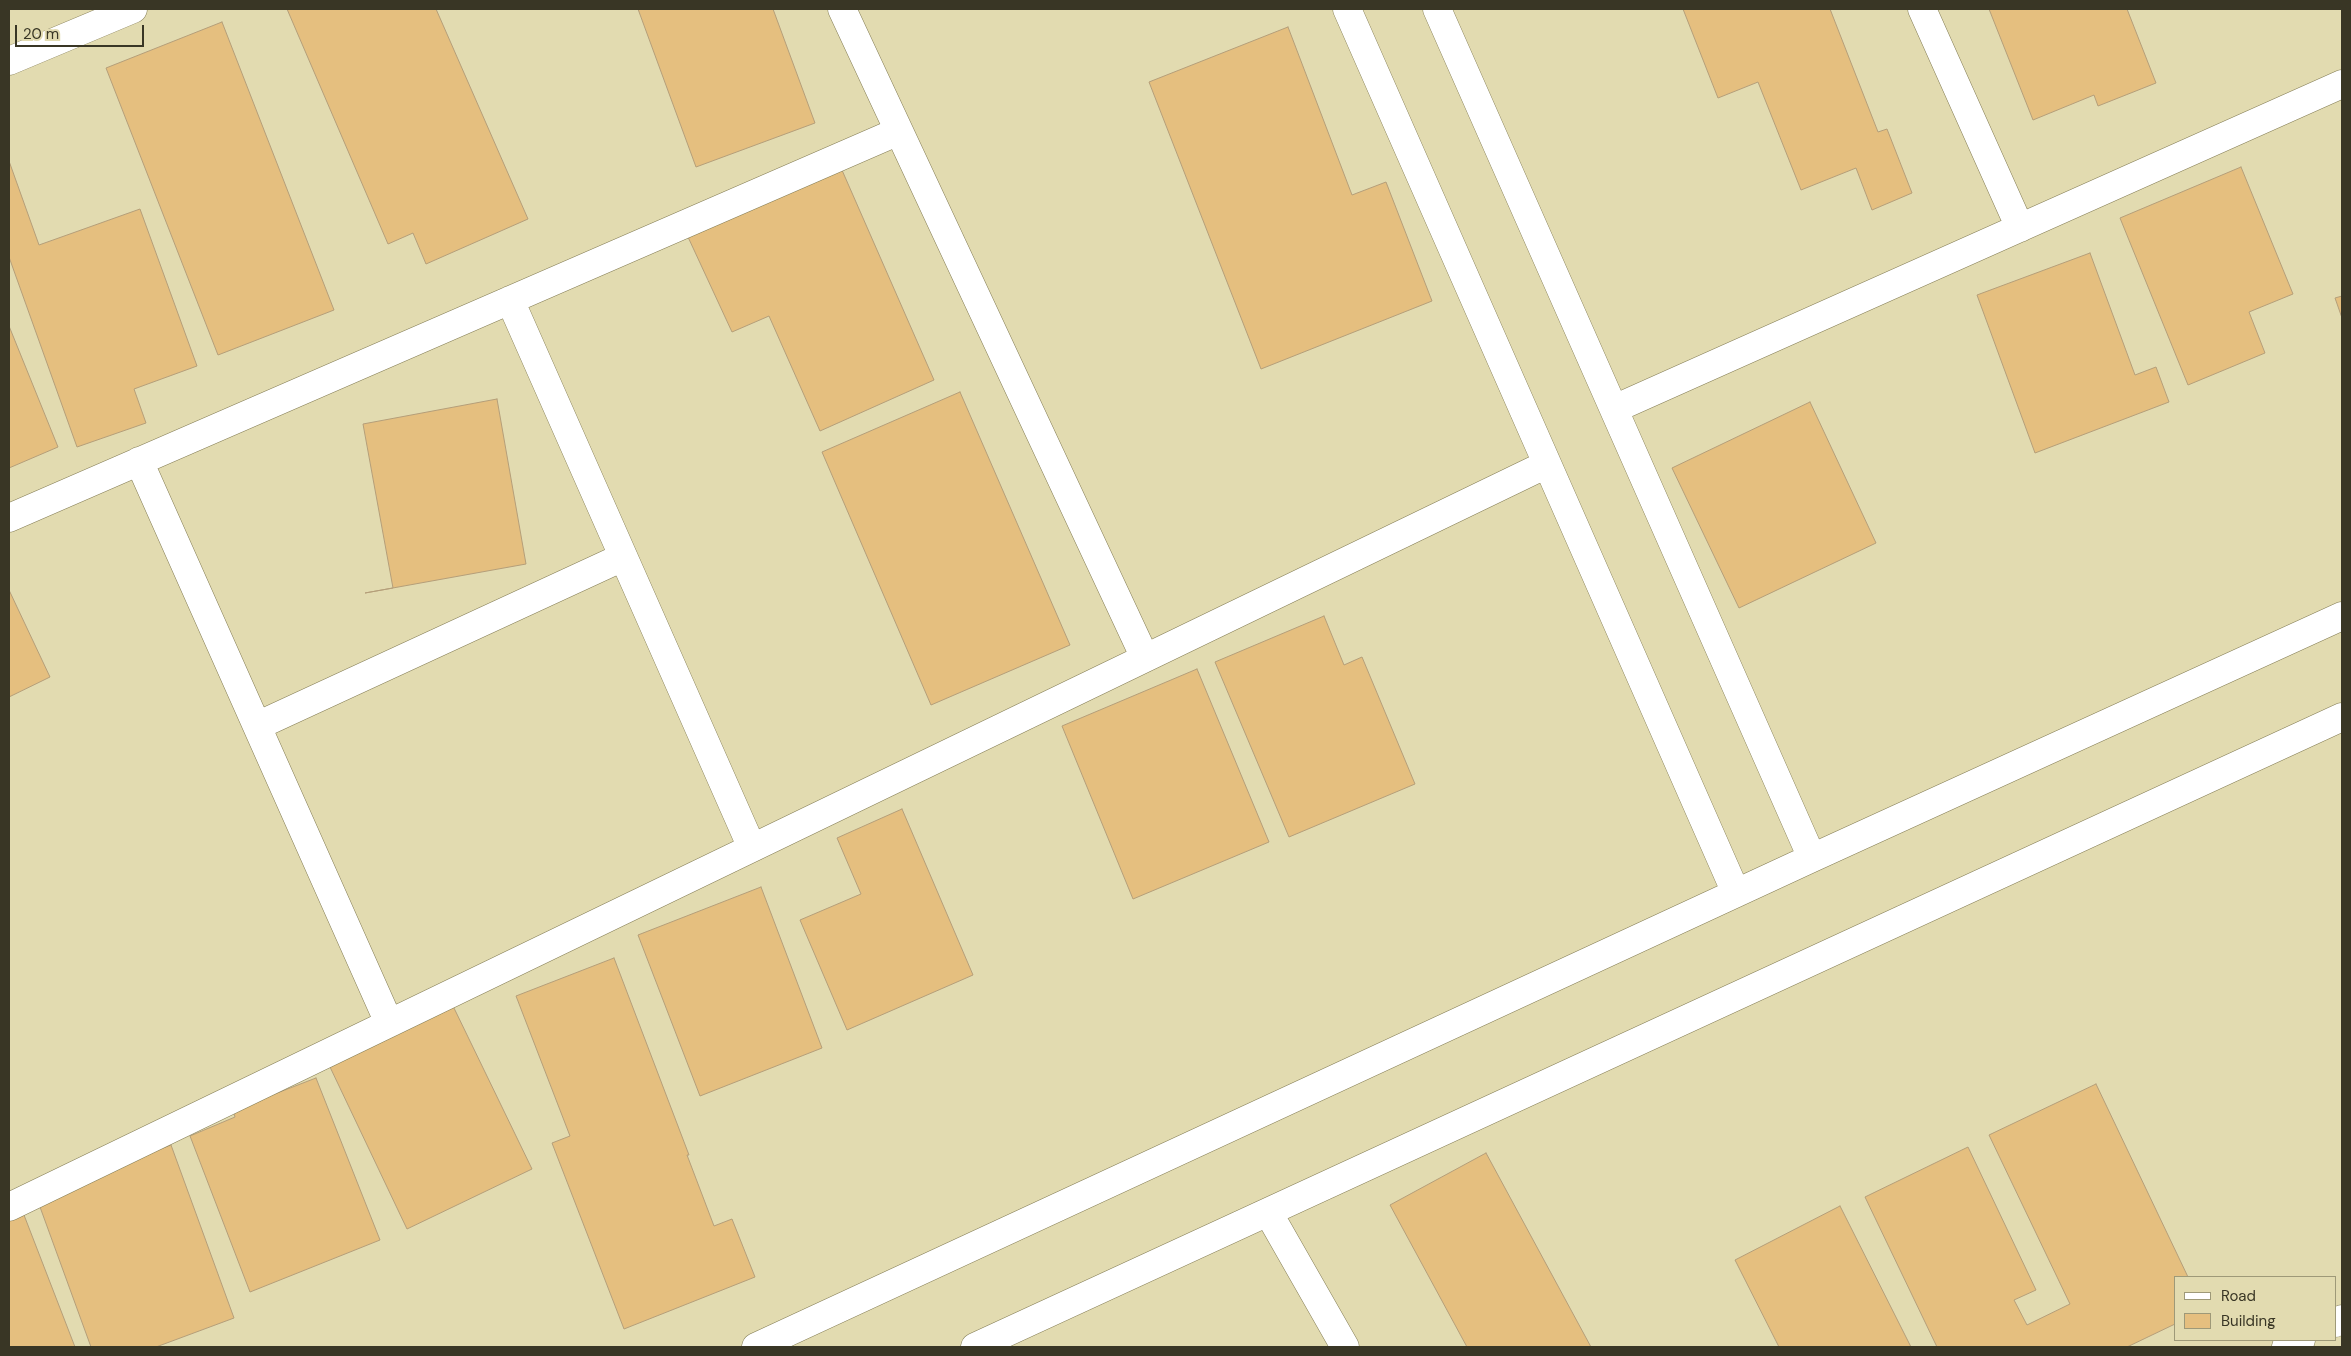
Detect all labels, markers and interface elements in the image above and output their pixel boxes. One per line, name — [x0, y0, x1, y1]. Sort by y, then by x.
scale bar — [18, 15, 146, 47]
text: 20 m — [23, 24, 59, 44]
legend — [2174, 1276, 2336, 1341]
text: Road — [2221, 1286, 2256, 1306]
text: Building — [2221, 1311, 2276, 1331]

